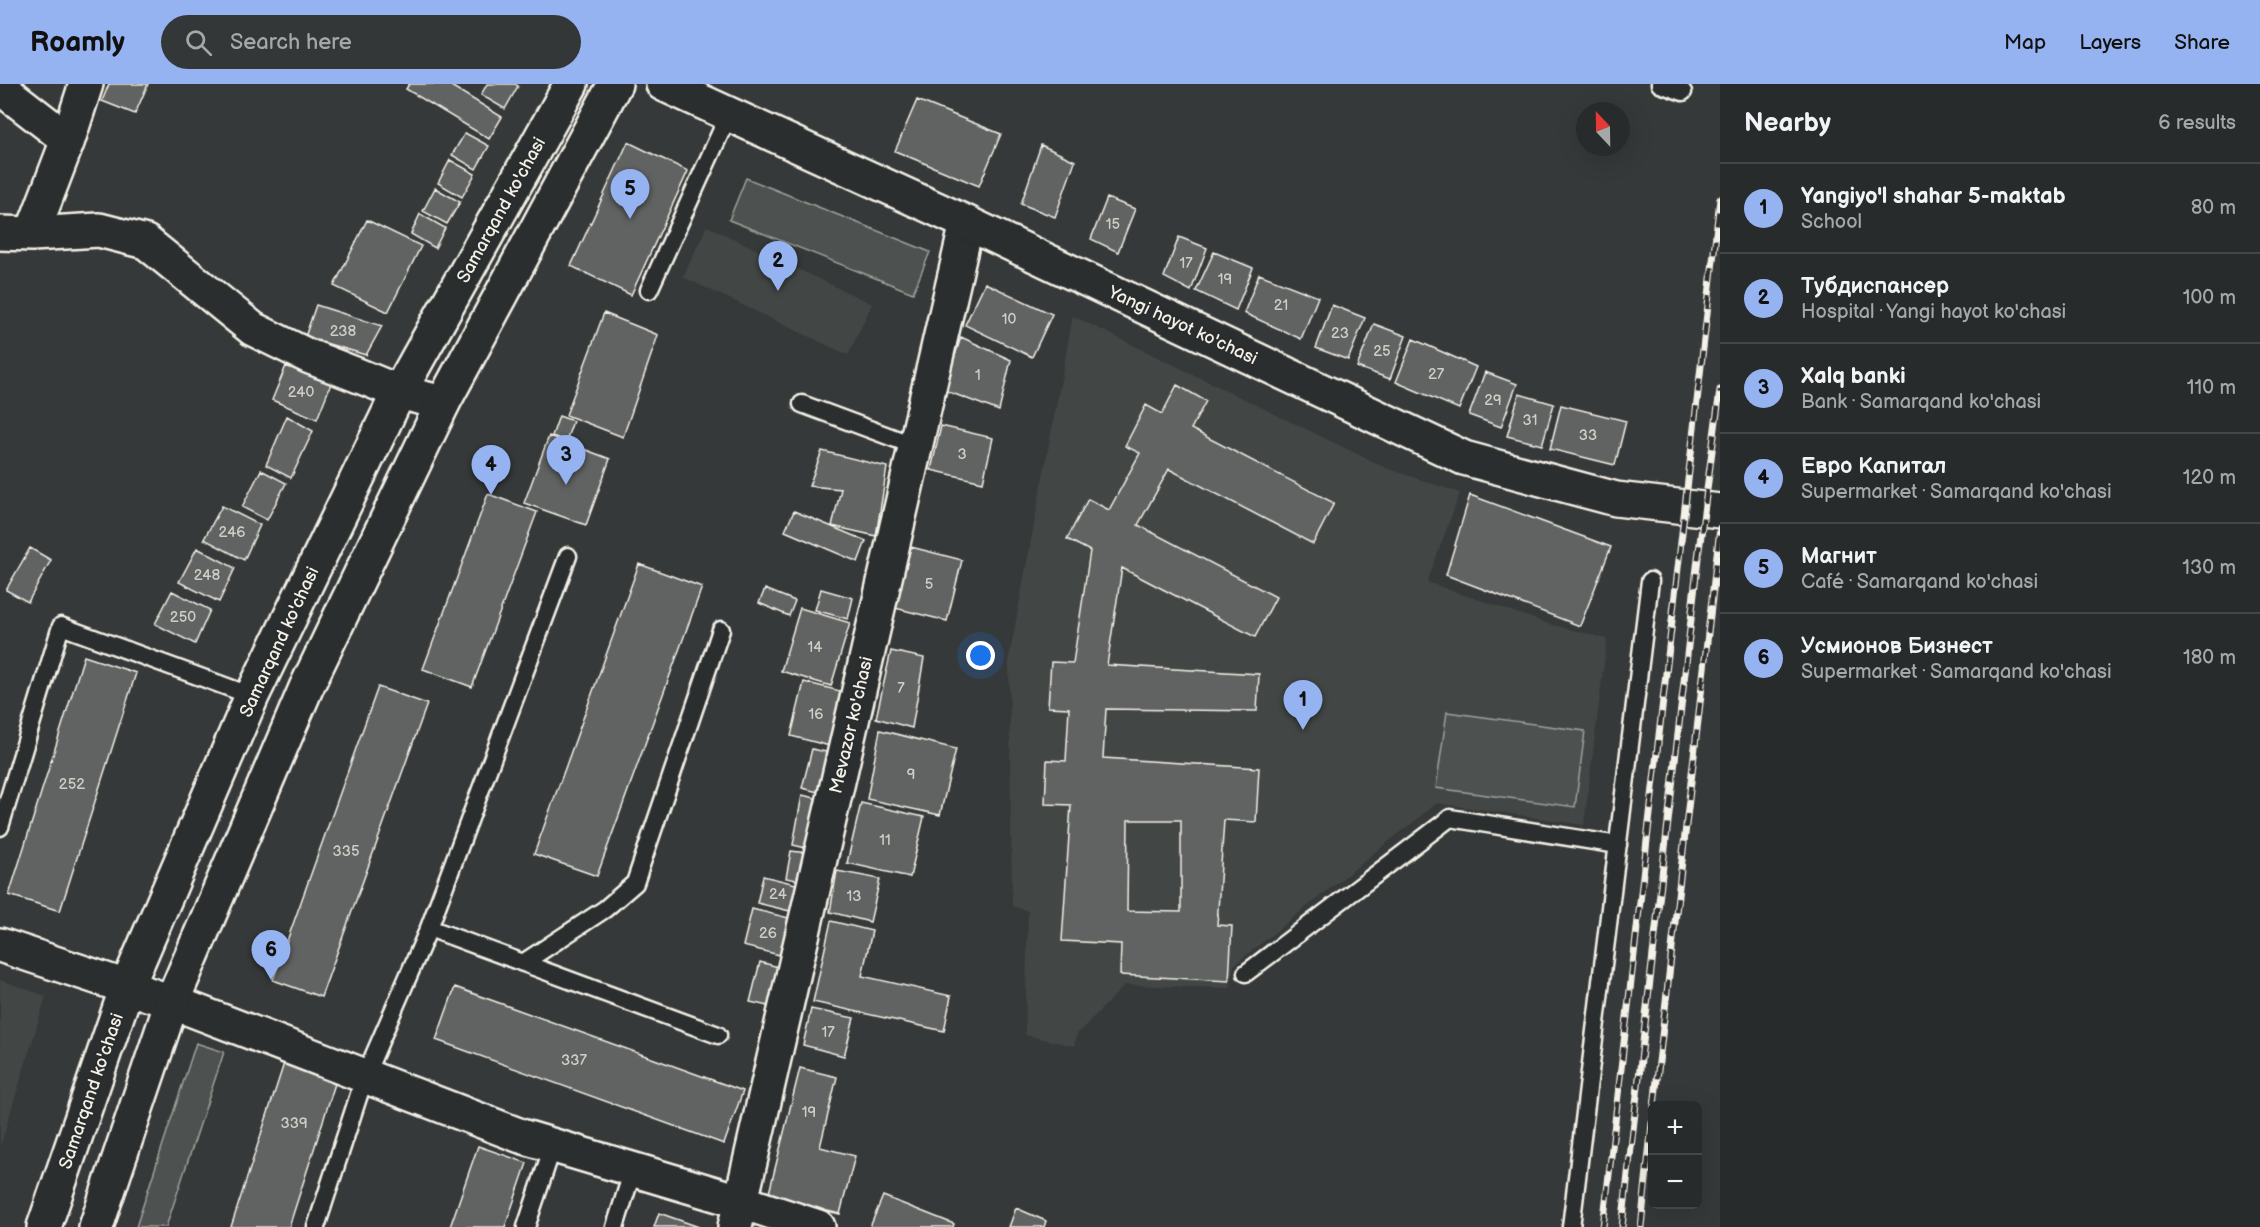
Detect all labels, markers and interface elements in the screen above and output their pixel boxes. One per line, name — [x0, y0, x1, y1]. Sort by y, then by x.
search box — [161, 15, 581, 69]
text: Roamly — [30, 26, 125, 59]
icon: search — [182, 26, 215, 59]
text: Search here — [230, 29, 352, 56]
text: Map — [2004, 30, 2046, 55]
text: Layers — [2079, 30, 2141, 55]
text: Share — [2174, 30, 2230, 55]
north arrow — [1576, 102, 1630, 156]
text: Nearby — [1744, 108, 1831, 139]
text: 6 results — [2158, 111, 2236, 135]
street label: Samarqand ko'chasi — [453, 134, 550, 287]
pin: 5 — [610, 170, 650, 219]
text: Yangiyo'l shahar 5-maktab — [1801, 183, 2066, 210]
text: 1 — [1759, 196, 1768, 220]
text: 80 m — [2191, 196, 2236, 220]
text: School — [1801, 210, 1862, 234]
house number: 15 — [1106, 215, 1120, 234]
pin: 2 — [758, 242, 798, 291]
house number: 17 — [1179, 254, 1193, 273]
house number: 19 — [1218, 270, 1232, 289]
text: Тубдиспансер — [1801, 273, 1949, 300]
street label: Yangi hayot ko'chasi — [1104, 281, 1261, 369]
text: 2 — [1758, 286, 1769, 310]
text: 100 m — [2183, 286, 2236, 310]
house number: 21 — [1274, 296, 1288, 315]
text: Hospital · Yangi hayot ko'chasi — [1801, 300, 2066, 324]
house number: 10 — [1002, 310, 1016, 329]
house number: 238 — [330, 322, 357, 341]
house number: 23 — [1331, 324, 1349, 343]
house number: 25 — [1373, 342, 1391, 361]
text: Xalq banki — [1801, 363, 1906, 390]
house number: 27 — [1428, 365, 1445, 384]
house number: 1 — [975, 366, 981, 385]
text: 3 — [1758, 376, 1769, 400]
text: 110 m — [2187, 376, 2236, 400]
house number: 240 — [288, 383, 314, 402]
text: Bank · Samarqand ko'chasi — [1801, 390, 2041, 414]
house number: 29 — [1484, 391, 1502, 410]
house number: 31 — [1522, 411, 1538, 430]
house number: 33 — [1579, 426, 1597, 445]
pin: 3 — [546, 436, 586, 485]
house number: 3 — [957, 445, 967, 464]
pin: 4 — [472, 446, 510, 495]
text: Евро Капитал — [1801, 453, 1946, 480]
text: 4 — [1758, 466, 1769, 490]
text: 120 m — [2183, 466, 2236, 490]
text: Supermarket · Samarqand ko'chasi — [1801, 480, 2112, 504]
house number: 246 — [219, 523, 245, 542]
text: Магнит — [1801, 543, 1877, 570]
text: 5 — [1758, 556, 1769, 580]
text: 130 m — [2182, 556, 2236, 580]
street label: Samarqand ko'chasi — [235, 564, 323, 721]
house number: 248 — [194, 566, 221, 585]
text: Café · Samarqand ko'chasi — [1801, 570, 2038, 594]
house number: 5 — [925, 575, 933, 594]
house number: 250 — [170, 608, 196, 627]
text: Усмионов Бизнест — [1801, 633, 1993, 660]
house number: 14 — [808, 638, 822, 657]
your location — [966, 641, 995, 670]
text: 6 — [1757, 646, 1770, 670]
text: 180 m — [2183, 646, 2236, 670]
street label: Mevazor ko'chasi — [826, 655, 877, 796]
text: Supermarket · Samarqand ko'chasi — [1801, 660, 2112, 684]
house number: 7 — [897, 679, 905, 698]
pin: 1 — [1284, 680, 1322, 730]
house number: 16 — [809, 705, 823, 724]
house number: 9 — [907, 765, 915, 784]
house number: 252 — [59, 775, 85, 794]
house number: 11 — [879, 831, 891, 850]
house number: 335 — [332, 842, 360, 861]
house number: 24 — [769, 885, 787, 904]
house number: 13 — [846, 887, 862, 906]
house number: 26 — [759, 924, 777, 943]
pin: 6 — [252, 930, 290, 980]
street label: Samarqand ko'chasi — [55, 1010, 128, 1172]
house number: 17 — [821, 1023, 835, 1042]
house number: 337 — [561, 1051, 588, 1070]
map controls — [1648, 1101, 1702, 1209]
button: + — [1648, 1101, 1702, 1155]
house number: 19 — [802, 1103, 816, 1122]
house number: 339 — [280, 1114, 308, 1133]
button: − — [1648, 1155, 1702, 1209]

